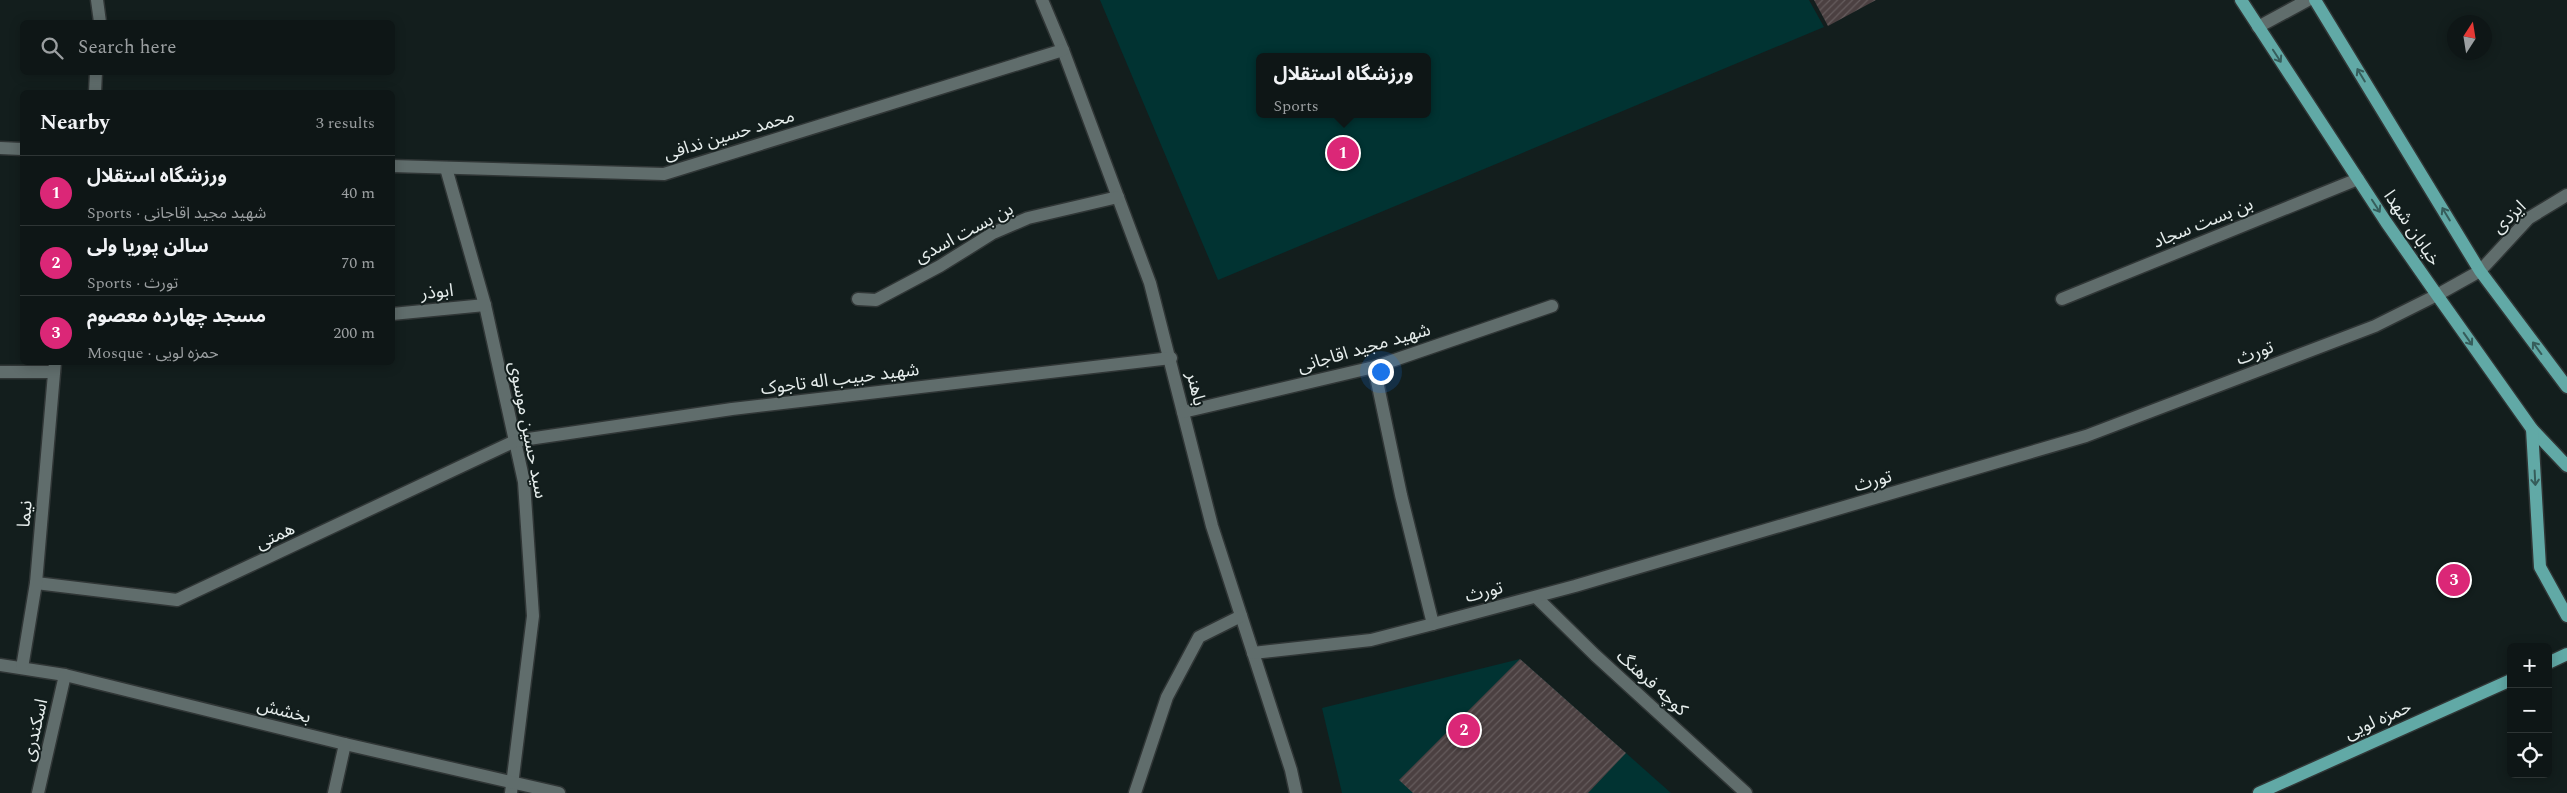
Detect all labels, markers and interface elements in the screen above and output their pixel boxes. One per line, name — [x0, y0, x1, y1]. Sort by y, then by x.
north arrow — [2447, 15, 2492, 60]
search box — [20, 20, 395, 75]
text: Search here — [78, 33, 177, 62]
icon: search — [38, 34, 66, 62]
one-way arrow — [2272, 48, 2282, 62]
popup — [1256, 53, 1431, 118]
text: ورزشگاه استقلال — [1274, 60, 1413, 89]
one-way arrow — [2356, 69, 2366, 83]
text: Sports — [1274, 94, 1319, 118]
street label: محمد حسین ندافی — [660, 102, 798, 168]
text: Nearby — [40, 107, 110, 139]
text: 3 results — [316, 111, 375, 135]
pin: 1 — [1327, 134, 1359, 172]
text: ورزشگاه استقلال — [87, 162, 227, 191]
text: 1 — [52, 181, 60, 205]
text: 40 m — [341, 181, 375, 205]
street label: خیابان شهدا — [2377, 185, 2447, 271]
street label: بن بست سجاد — [2149, 191, 2257, 255]
street label: ایزدی — [2486, 194, 2532, 240]
street label: بن بست اسدی — [910, 196, 1018, 270]
one-way arrow — [2371, 199, 2381, 213]
text: Sports · شهید مجید اقاجانی — [87, 201, 266, 225]
one-way arrow — [2440, 208, 2450, 222]
text: سالن پوریا ولی — [87, 232, 209, 261]
text: 2 — [52, 251, 60, 275]
text: 70 m — [341, 251, 375, 275]
text: Sports · تورث — [87, 271, 178, 295]
street label: ابوذر — [418, 277, 455, 307]
text: مسجد چهارده معصوم — [87, 302, 266, 331]
street label: شهید مجید اقاجانی — [1294, 316, 1434, 380]
text: 3 — [52, 321, 60, 345]
text: 200 m — [333, 321, 375, 345]
one-way arrow — [2463, 332, 2473, 346]
street label: تورث — [2232, 334, 2278, 372]
text: Mosque · حمزه لویی — [87, 341, 219, 365]
one-way arrow — [2532, 341, 2542, 355]
street label: شهید حبیب اله تاجوک — [759, 356, 921, 402]
street label: سید حسین موسوی — [501, 359, 555, 501]
your location — [1368, 359, 1394, 385]
street label: باهنر — [1179, 369, 1213, 408]
street label: تورث — [1851, 463, 1895, 499]
one-way arrow — [2530, 470, 2539, 486]
street label: نیما — [10, 499, 40, 529]
street label: همتی — [251, 515, 299, 557]
pin: 3 — [2438, 561, 2470, 599]
street label: تورث — [1462, 574, 1506, 610]
street label: کوچه فرهنگ — [1610, 643, 1694, 723]
map controls — [2507, 643, 2552, 778]
button: + — [2507, 643, 2552, 688]
button: − — [2507, 688, 2552, 733]
street label: بخشش — [254, 691, 314, 731]
street label: حمزه لویی — [2340, 693, 2416, 747]
street label: اسکندری — [15, 696, 55, 764]
pin: 2 — [1448, 711, 1480, 749]
button: locate — [2507, 733, 2552, 778]

